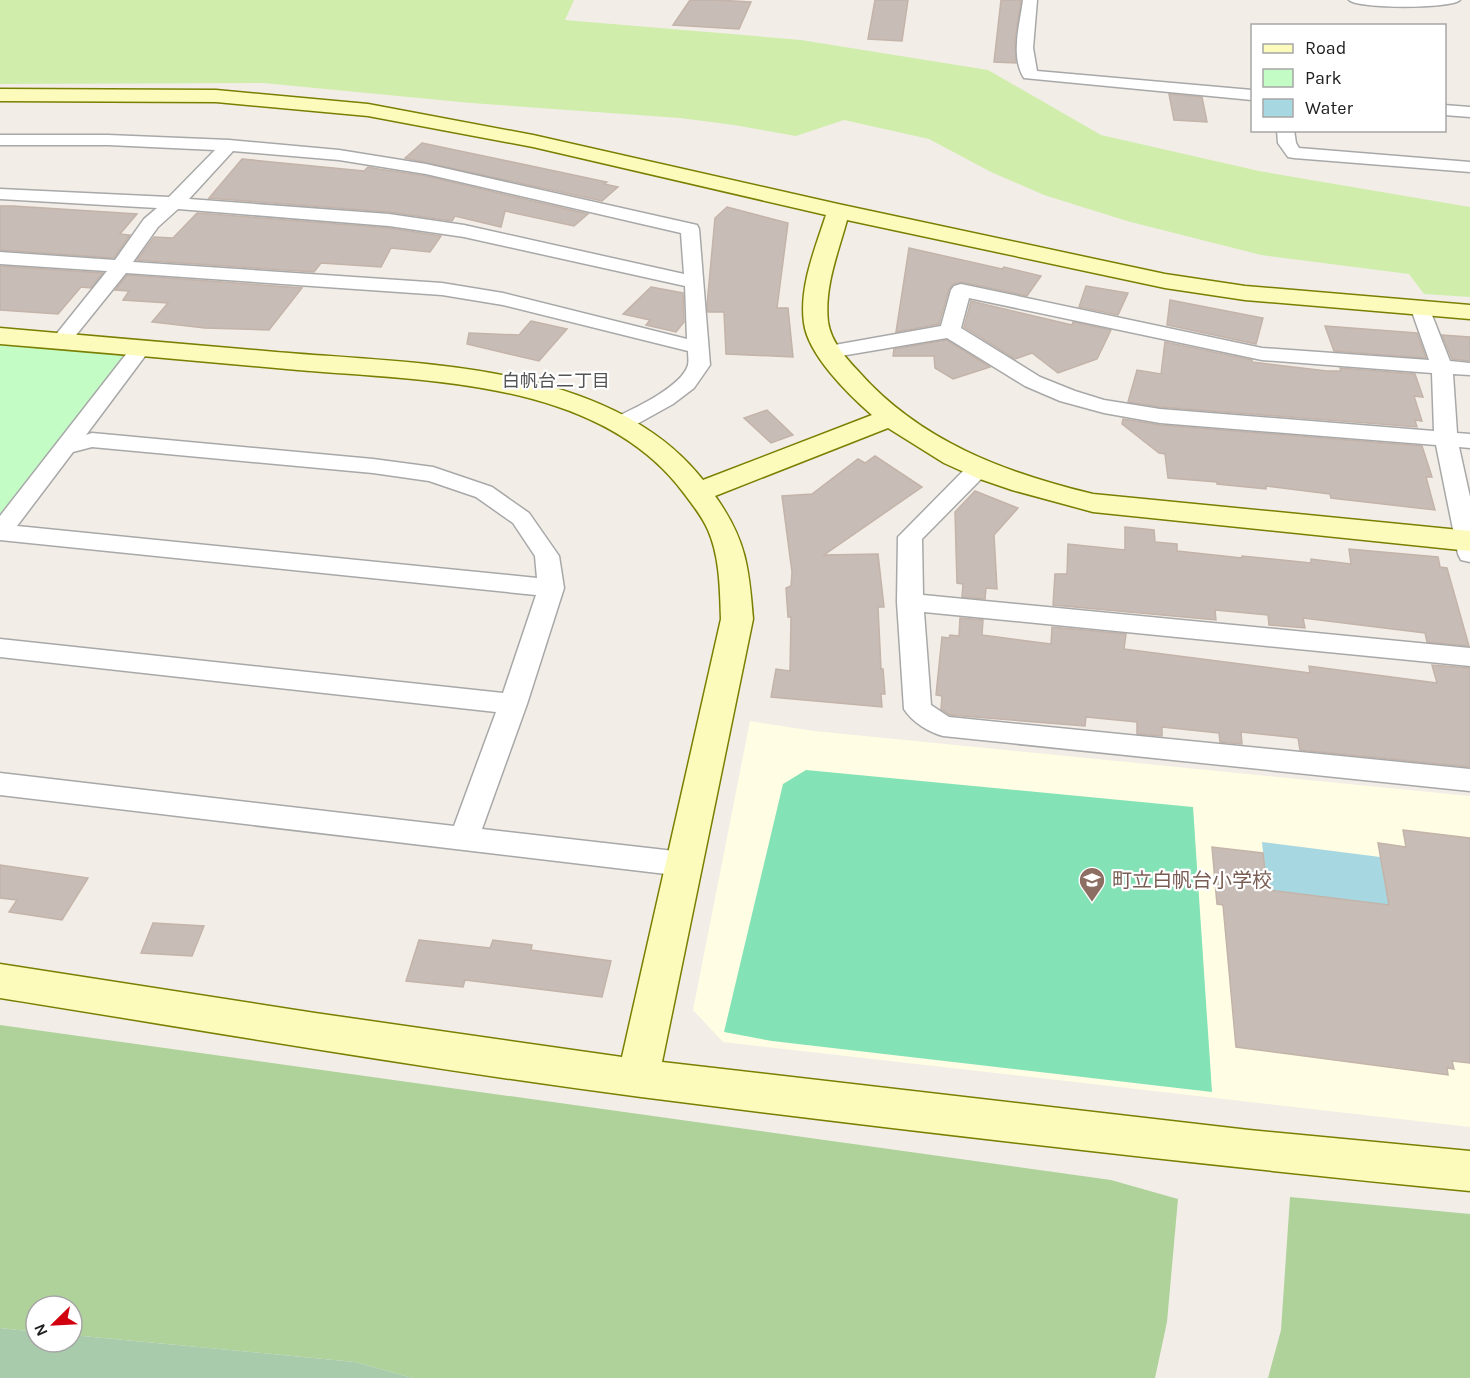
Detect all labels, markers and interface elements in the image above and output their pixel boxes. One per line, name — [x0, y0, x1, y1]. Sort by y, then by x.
legend — [1251, 24, 1446, 132]
text: Road — [1305, 37, 1346, 59]
text: Park — [1305, 67, 1342, 89]
text: Water — [1305, 97, 1353, 119]
district label: 白帆台二丁目 — [502, 370, 610, 392]
school or university icon: 町立白帆台小学校 — [1077, 865, 1107, 903]
place label: 町立白帆台小学校 — [1112, 869, 1272, 892]
north arrow — [24, 1294, 84, 1354]
text: N — [30, 1321, 52, 1339]

